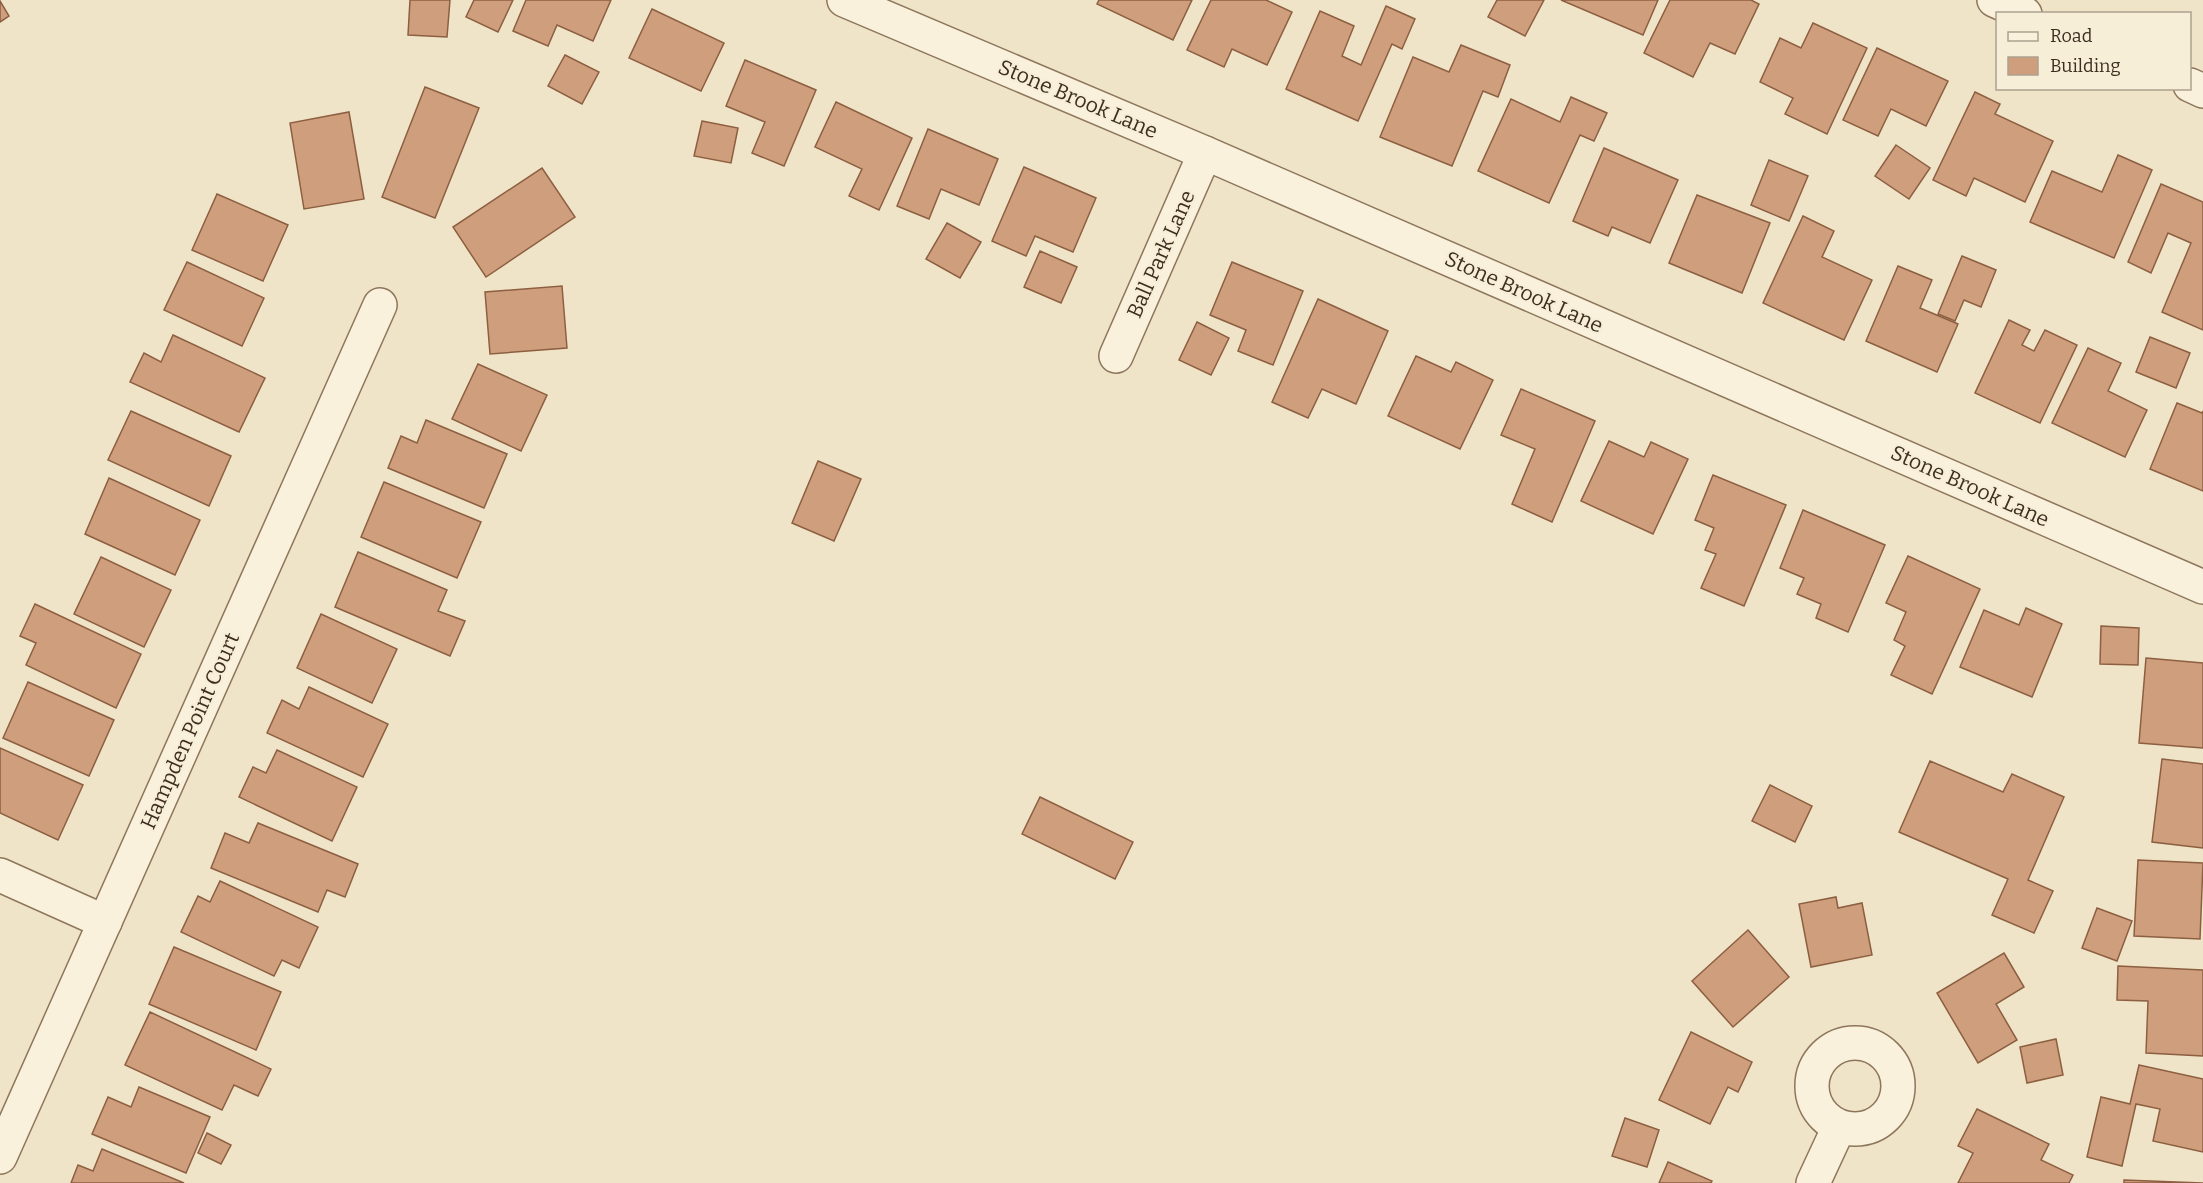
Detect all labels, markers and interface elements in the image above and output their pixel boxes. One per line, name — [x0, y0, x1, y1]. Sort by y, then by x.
legend — [1996, 12, 2191, 90]
text: Road — [2050, 25, 2093, 47]
street label: Stone Brook Lane — [994, 54, 1162, 144]
text: Building — [2050, 55, 2121, 77]
street label: Ball Park Lane — [1121, 186, 1201, 322]
street label: Stone Brook Lane — [1441, 245, 1607, 339]
street label: Stone Brook Lane — [1887, 439, 2053, 533]
street label: Hampden Point Court — [135, 628, 245, 833]

